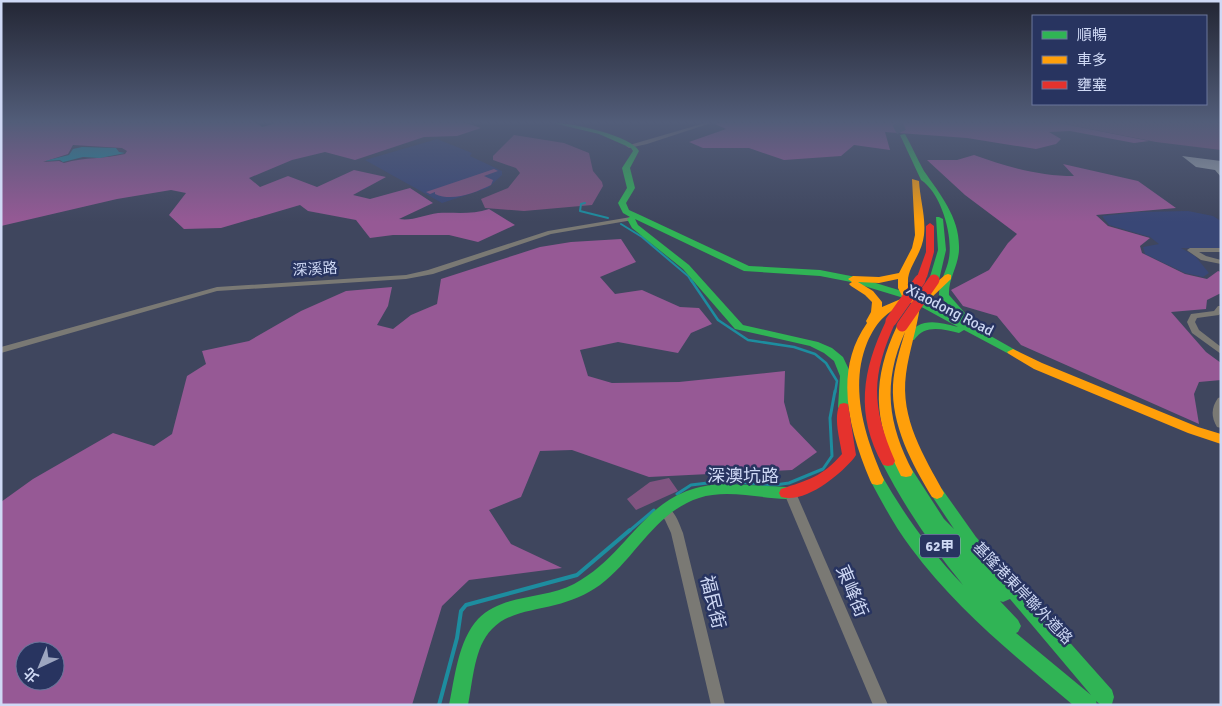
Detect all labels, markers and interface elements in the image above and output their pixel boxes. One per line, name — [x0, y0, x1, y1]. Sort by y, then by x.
legend — [1032, 15, 1207, 105]
text: 順暢 — [1077, 26, 1107, 44]
text: 車多 — [1077, 51, 1107, 69]
text: 壅塞 — [1077, 76, 1107, 94]
street label: 深溪路 — [292, 259, 338, 279]
street label: Xiaodong Road — [903, 280, 997, 340]
street label: 深澳坑路 — [707, 465, 779, 487]
road number: 62甲 — [920, 534, 960, 558]
street label: 基隆港東岸聯外道路 — [970, 538, 1076, 648]
street label: 東峰街 — [831, 562, 873, 620]
street label: 福民街 — [696, 573, 730, 631]
north arrow — [15, 641, 65, 691]
text: 北 — [20, 664, 42, 686]

